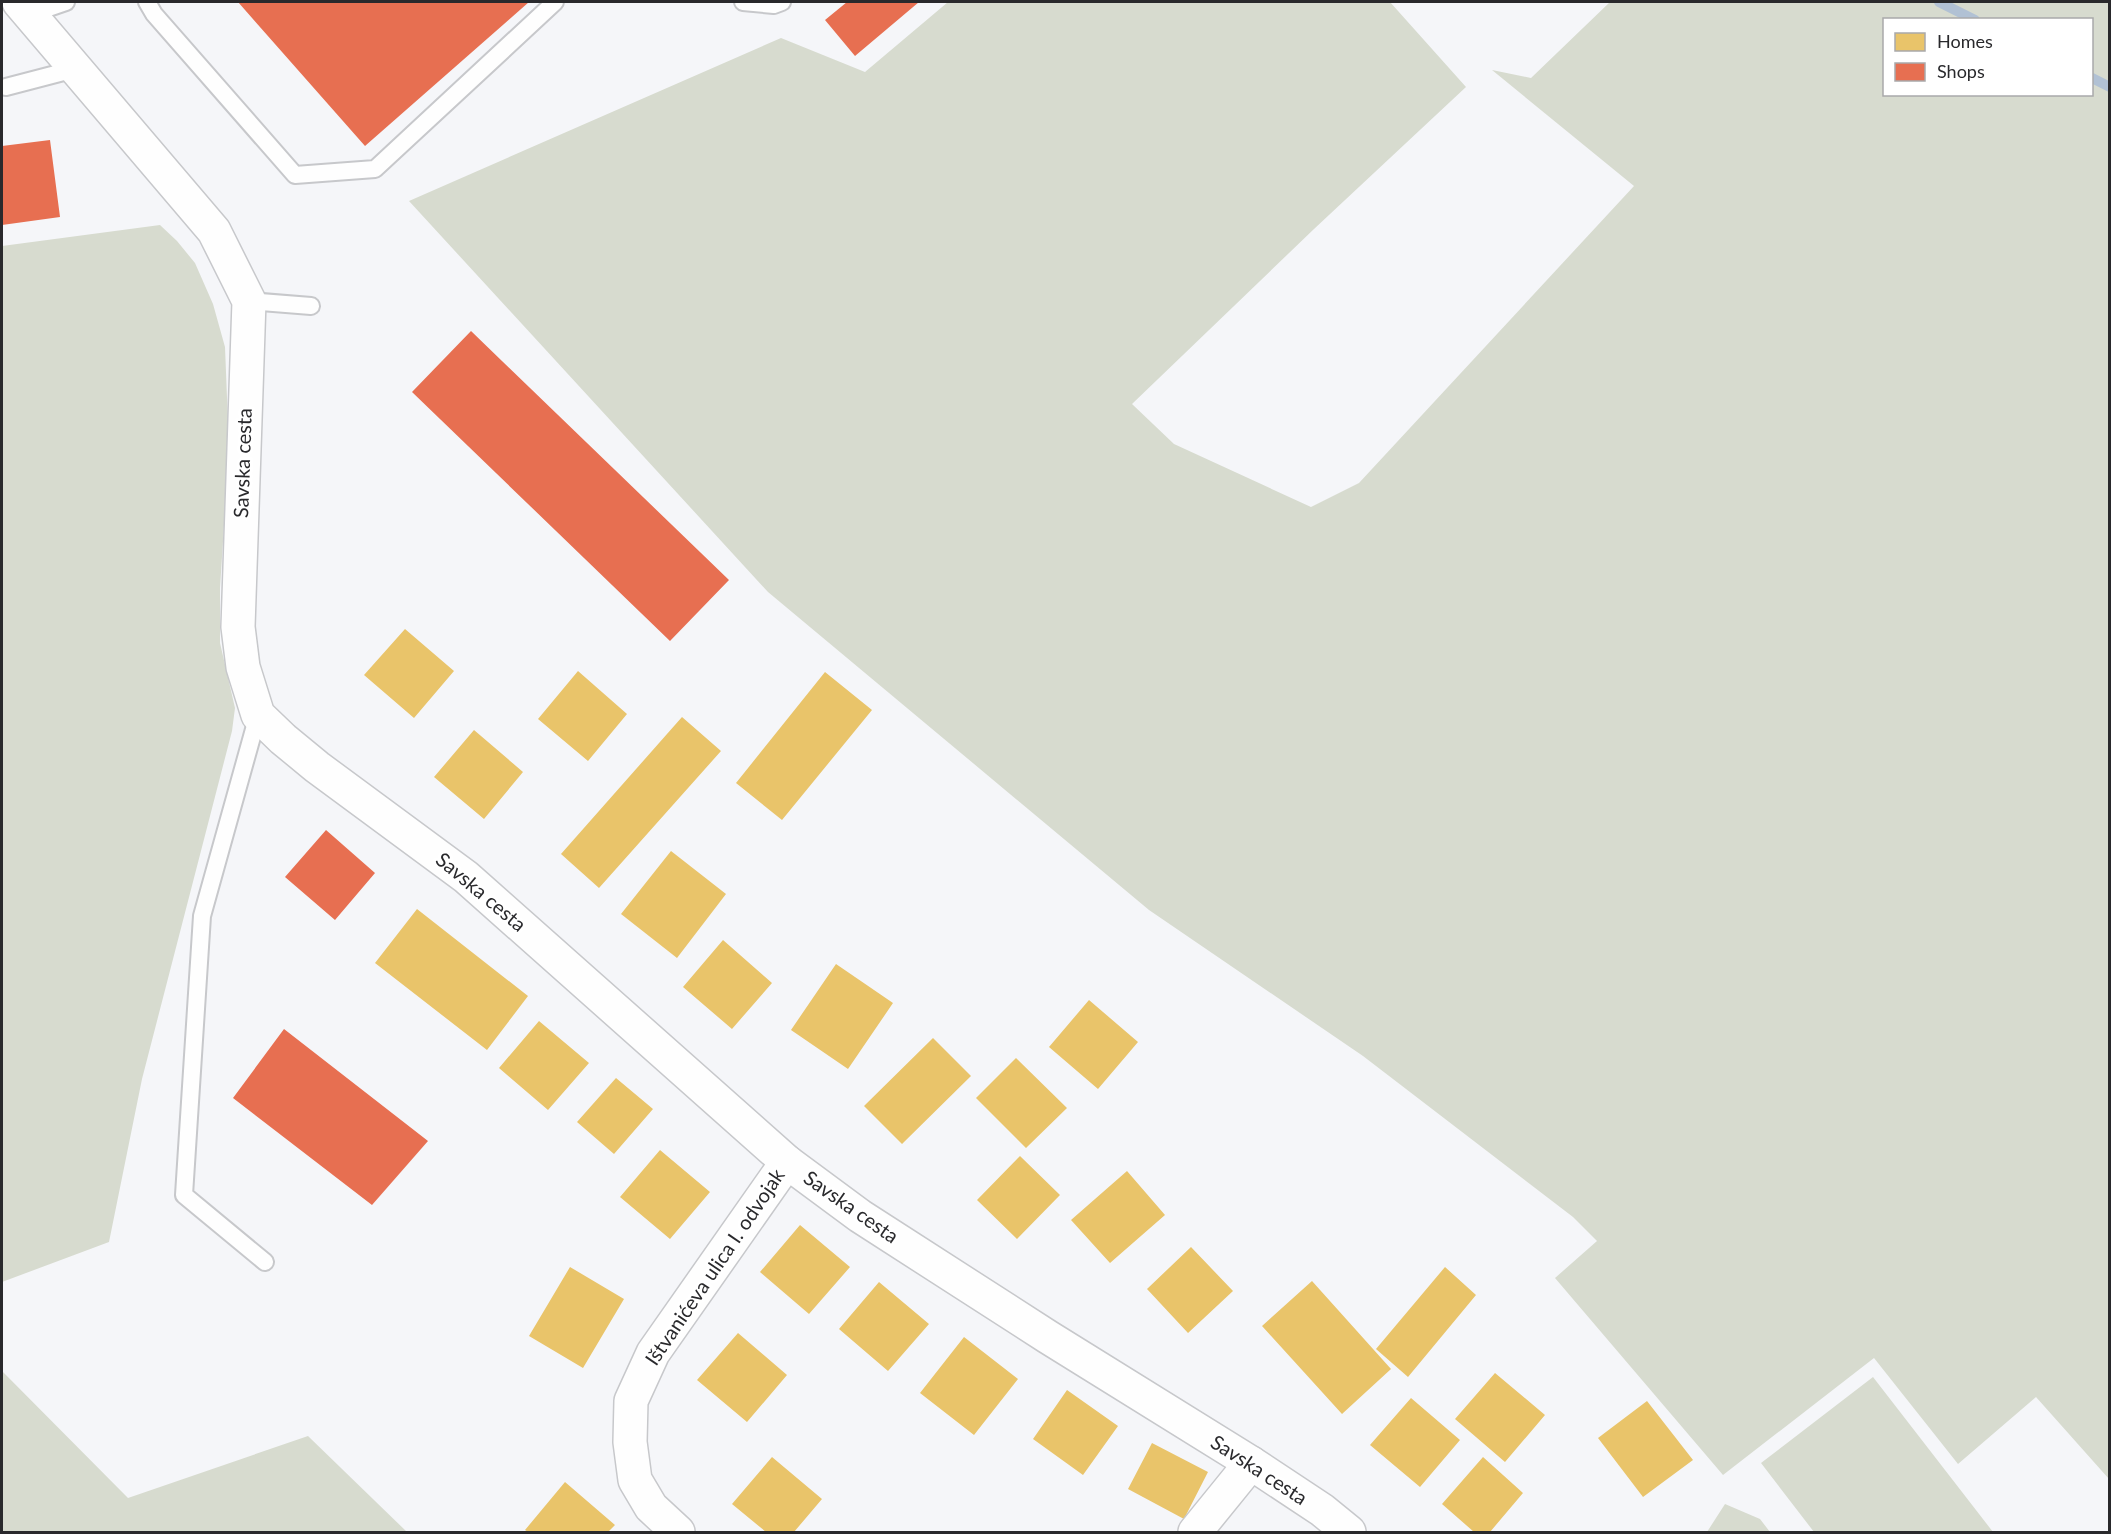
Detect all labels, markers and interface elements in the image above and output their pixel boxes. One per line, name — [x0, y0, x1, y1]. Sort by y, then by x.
legend — [1883, 18, 2093, 96]
text: Homes — [1937, 30, 1993, 52]
text: Shops — [1937, 60, 1985, 82]
street label: Savska cesta — [228, 408, 256, 518]
street label: Savska cesta — [432, 847, 532, 936]
street label: Ištvanićeva ulica I. odvojak — [639, 1163, 789, 1369]
street label: Savska cesta — [800, 1165, 904, 1248]
street label: Savska cesta — [1207, 1429, 1312, 1509]

